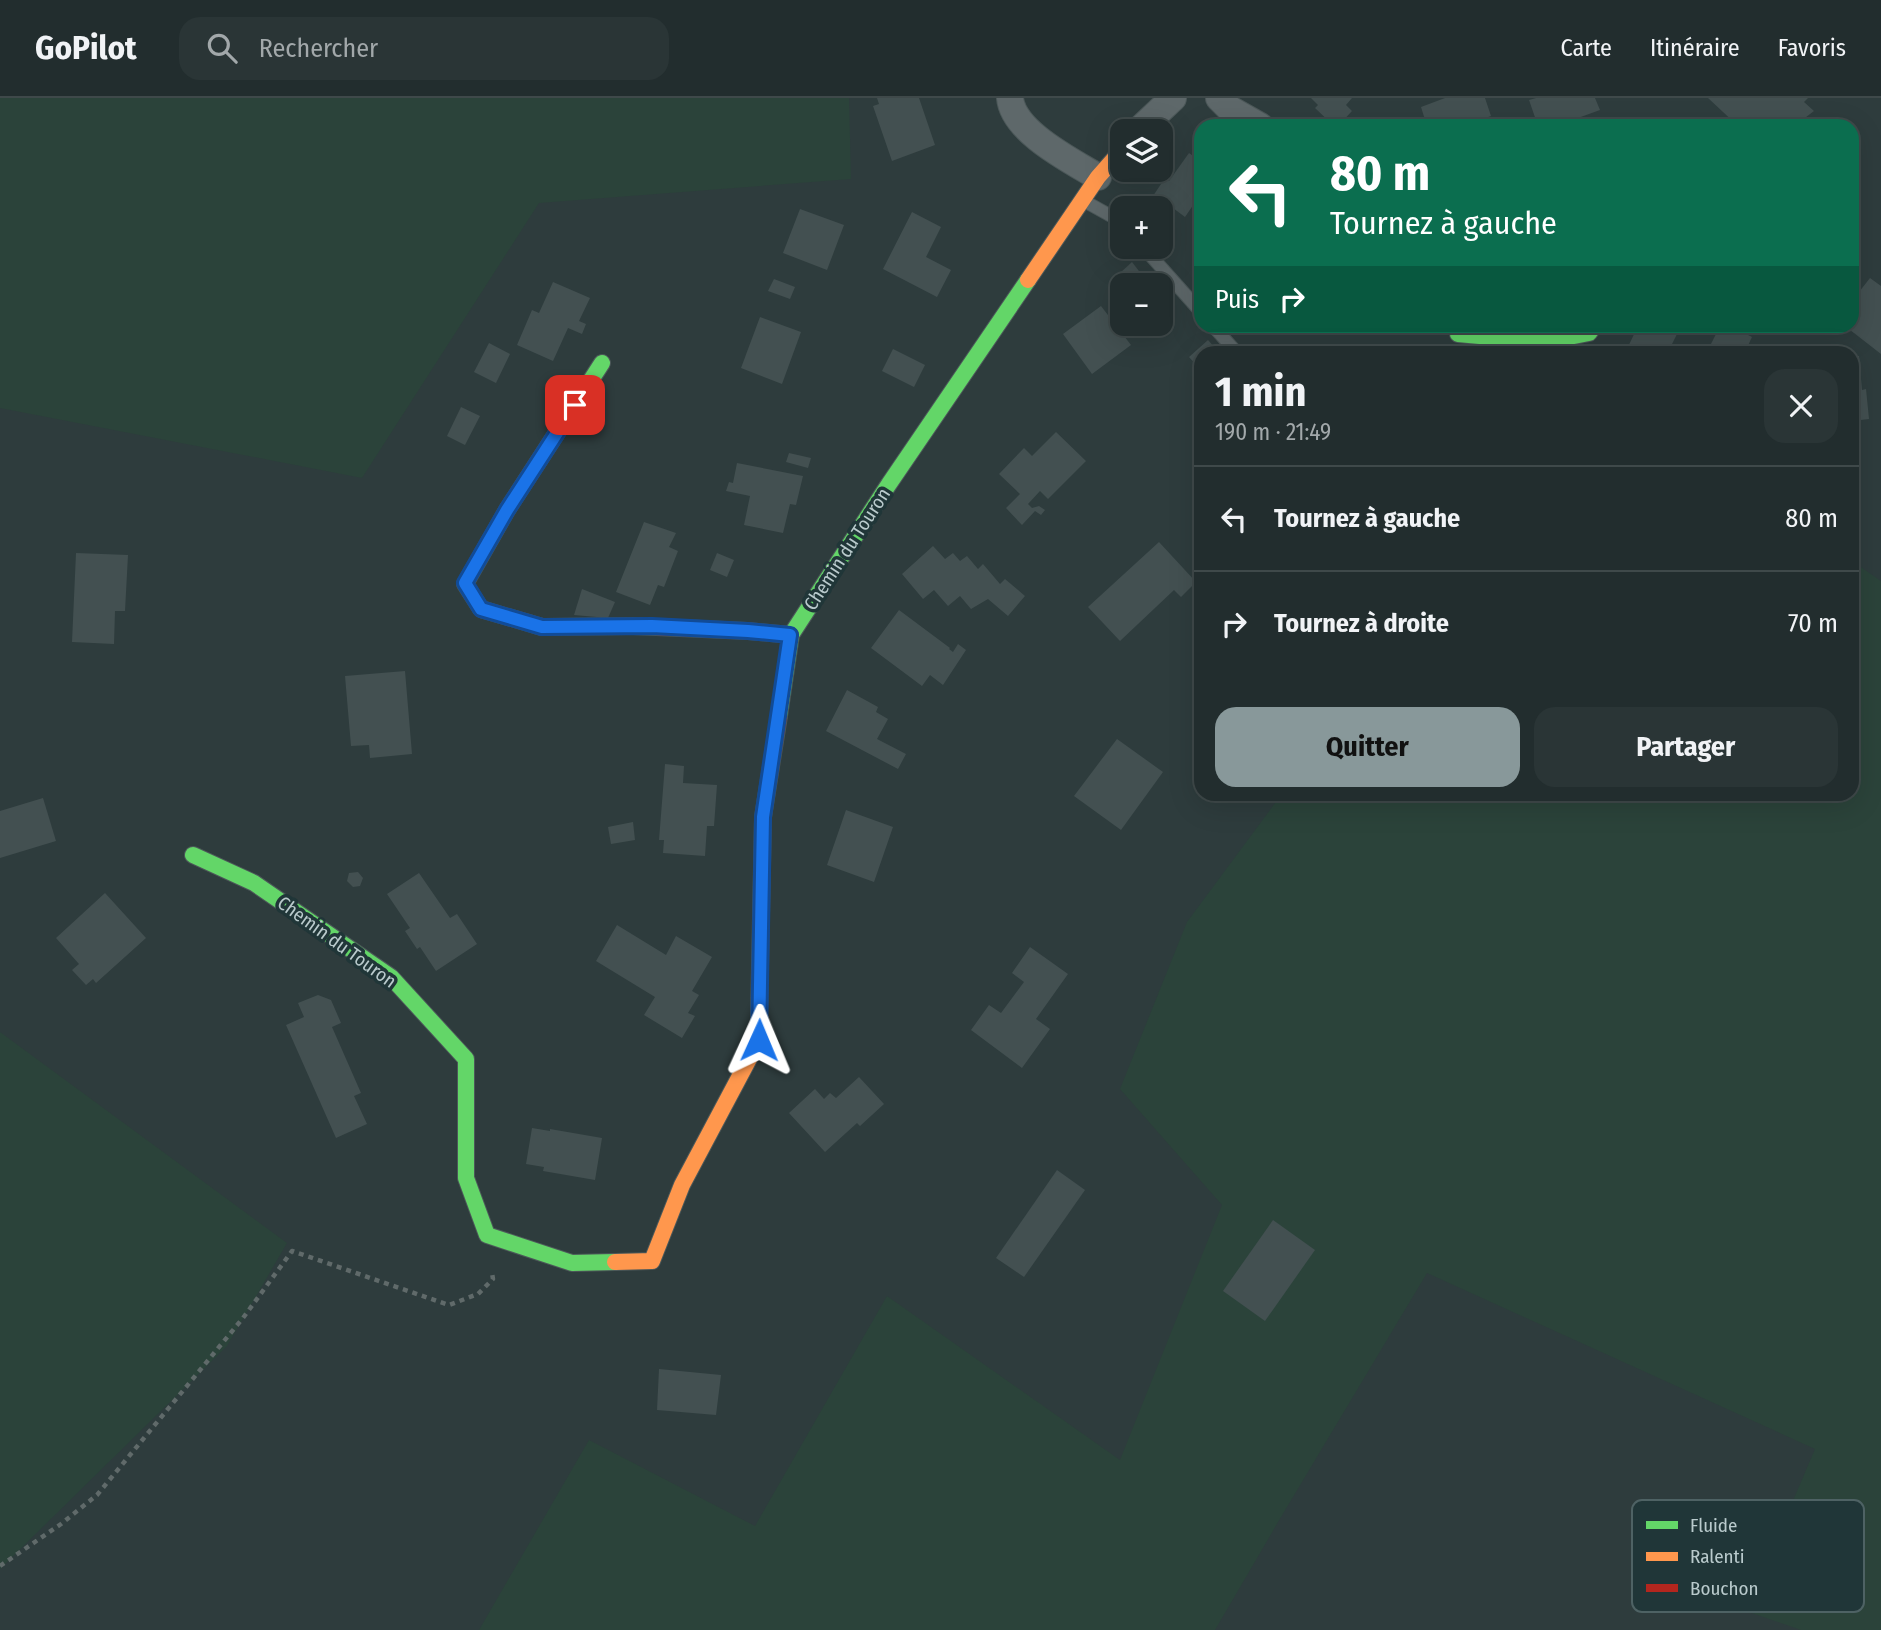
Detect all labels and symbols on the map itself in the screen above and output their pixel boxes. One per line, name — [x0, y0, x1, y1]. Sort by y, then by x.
pin — [545, 375, 605, 435]
street label: Chemin du Touron — [799, 484, 895, 614]
street label: Chemin du Touron — [273, 891, 401, 993]
position arrow — [722, 1003, 796, 1077]
legend — [1632, 1500, 1864, 1612]
text: Fluide — [1690, 1514, 1737, 1537]
text: Ralenti — [1690, 1545, 1745, 1568]
text: Bouchon — [1690, 1577, 1758, 1600]

